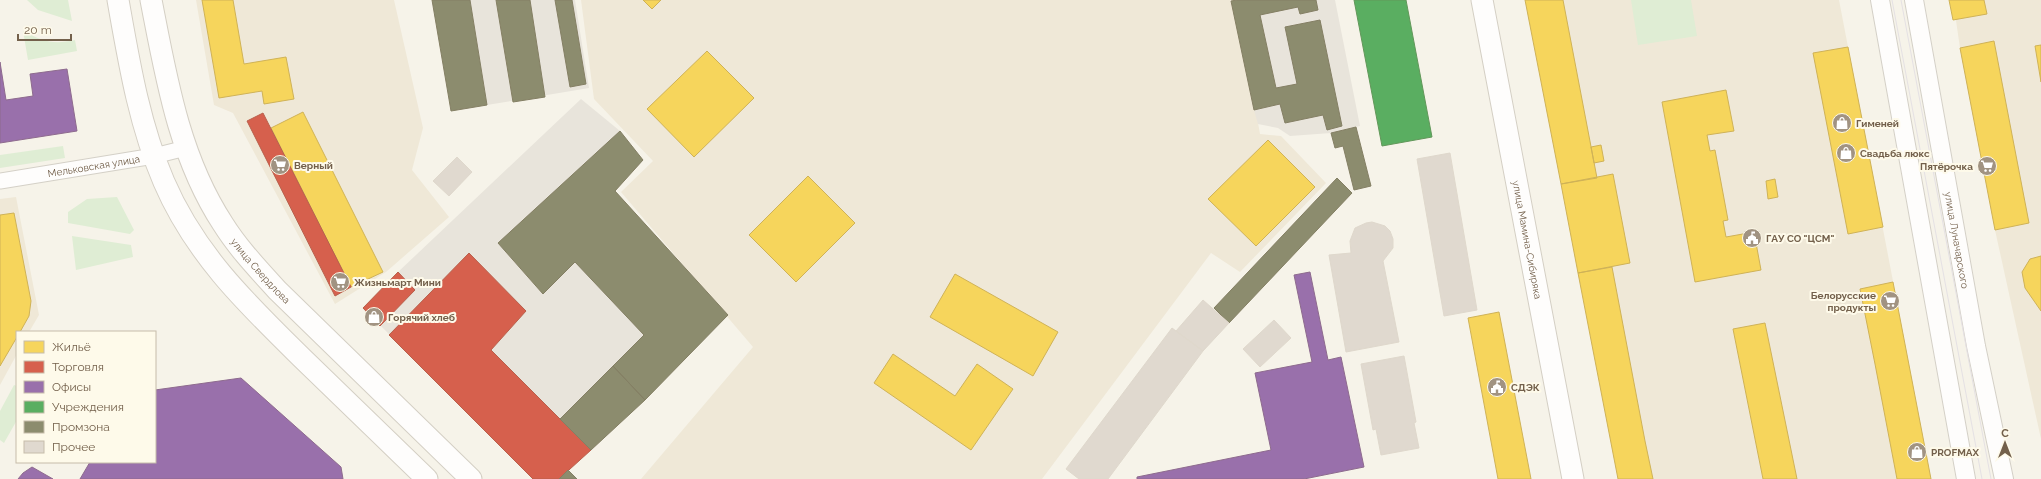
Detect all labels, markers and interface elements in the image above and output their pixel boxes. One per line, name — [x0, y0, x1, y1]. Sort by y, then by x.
scale bar — [18, 16, 71, 42]
text: 20 m — [24, 23, 52, 37]
shop icon: Гименей — [1831, 112, 1853, 134]
place label: Гименей — [1856, 118, 1899, 129]
shop icon: Свадьба люкс — [1835, 142, 1857, 164]
place label: Свадьба люкс — [1860, 148, 1930, 159]
street label: Мельковская улица — [47, 153, 141, 179]
supermarket icon: Верный — [269, 154, 291, 176]
supermarket icon: Пятёрочка — [1976, 155, 1998, 177]
place label: Верный — [294, 160, 333, 171]
place label: Пятёрочка — [1920, 161, 1973, 172]
street label: улица Мамина-Сибиряка — [1511, 180, 1544, 300]
street label: улица Луначарского — [1943, 191, 1971, 289]
public building icon: ГАУ СО "ЦСМ" — [1741, 227, 1763, 249]
place label: ГАУ СО "ЦСМ" — [1766, 233, 1834, 244]
street label: улица Свердлова — [229, 236, 293, 305]
supermarket icon: Жизньмарт Мини — [329, 271, 351, 293]
place label: Жизньмарт Мини — [354, 277, 441, 288]
place label: Белорусские продукты — [1811, 290, 1876, 313]
supermarket icon: Белорусские продукты — [1879, 290, 1901, 312]
shop icon: Горячий хлеб — [363, 306, 385, 328]
place label: Горячий хлеб — [388, 312, 455, 323]
legend — [16, 331, 156, 463]
text: Жильё — [52, 340, 91, 354]
text: Торговля — [52, 360, 104, 374]
public building icon: СДЭК — [1486, 376, 1508, 398]
text: Офисы — [52, 380, 91, 394]
place label: СДЭК — [1511, 382, 1540, 393]
text: Учреждения — [52, 400, 124, 414]
text: Промзона — [52, 420, 110, 434]
north arrow — [1985, 423, 2025, 463]
text: С — [2001, 427, 2009, 440]
text: Прочее — [52, 440, 95, 454]
shop icon: PROFMAX — [1906, 441, 1928, 463]
place label: PROFMAX — [1931, 447, 1980, 458]

